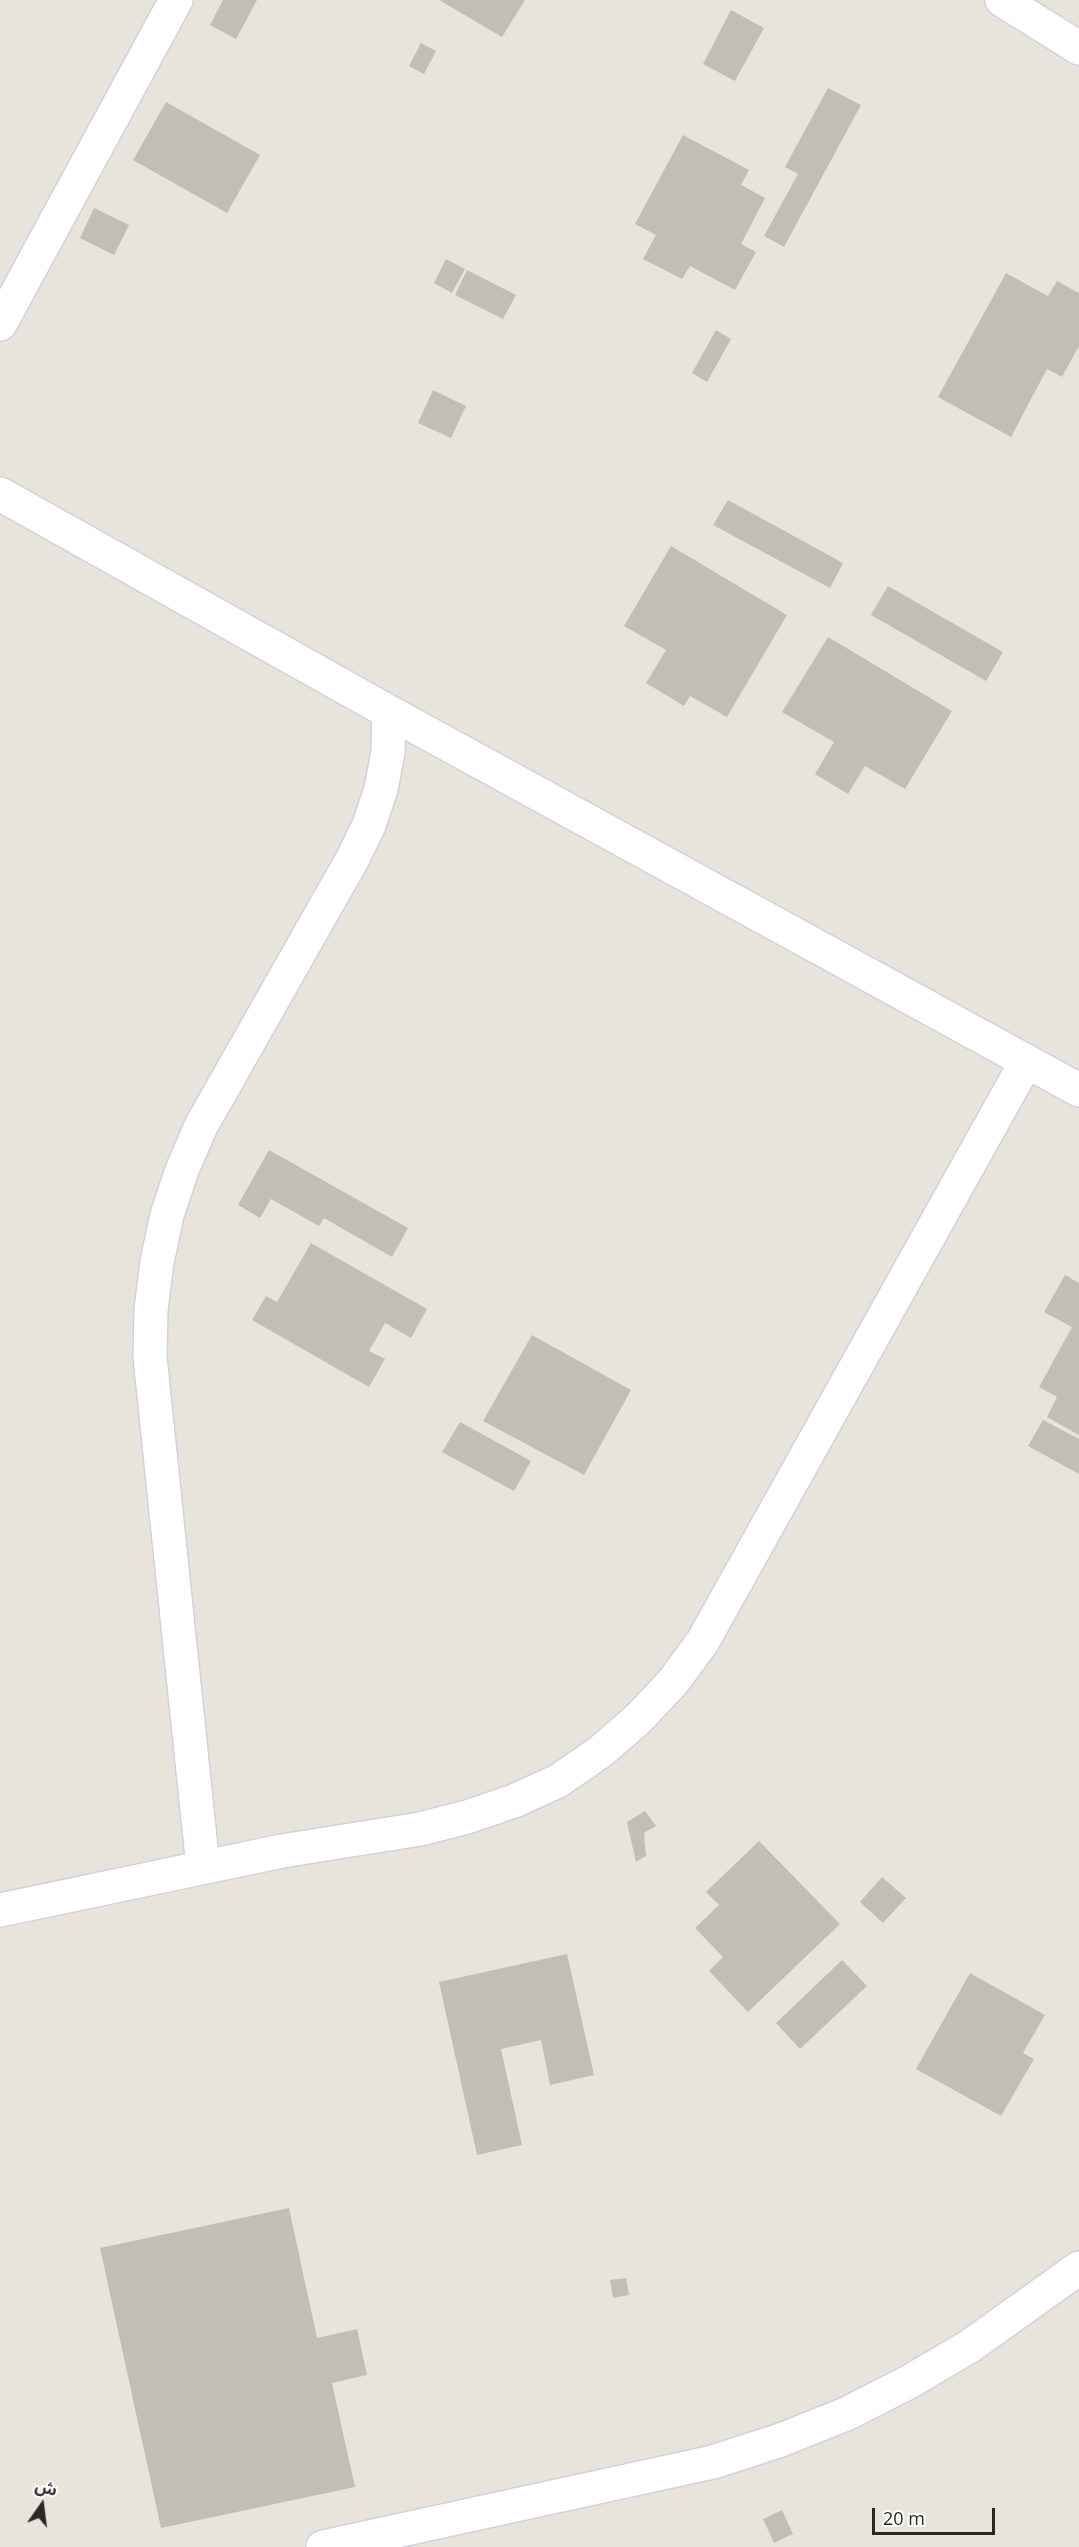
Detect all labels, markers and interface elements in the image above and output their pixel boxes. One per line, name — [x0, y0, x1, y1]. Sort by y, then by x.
text: ش — [33, 2474, 60, 2501]
north arrow — [12, 2475, 72, 2535]
scale bar — [875, 2496, 998, 2534]
text: 20 m — [883, 2506, 925, 2530]

